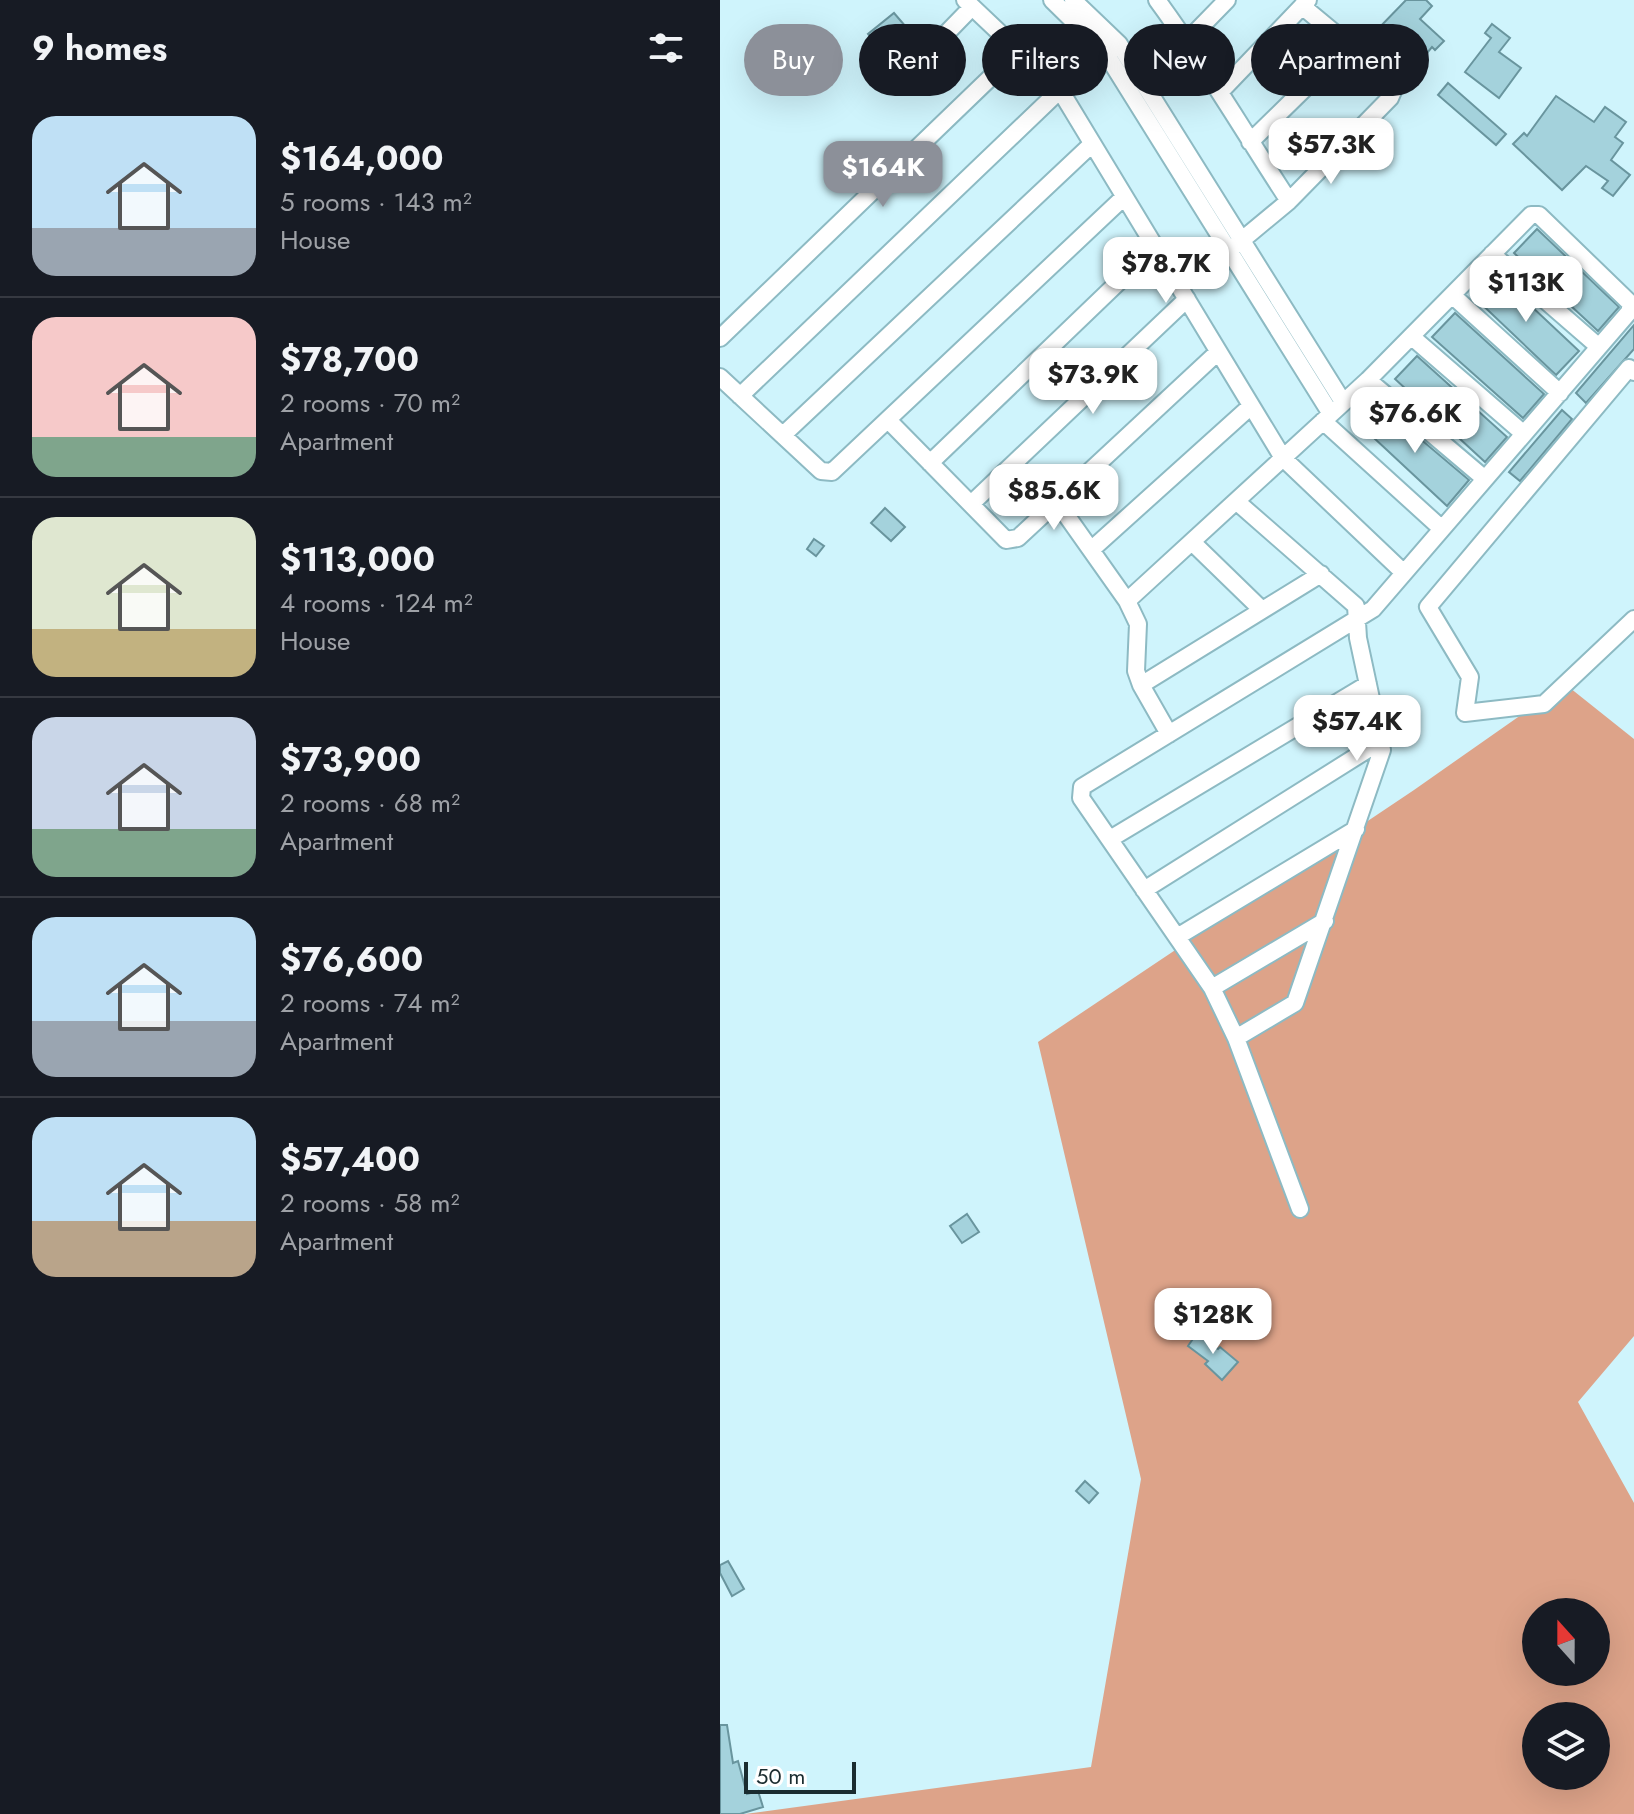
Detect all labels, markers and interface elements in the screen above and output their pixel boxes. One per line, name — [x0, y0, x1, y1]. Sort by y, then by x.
text: 9 homes — [32, 24, 167, 73]
chip: Buy — [744, 24, 843, 96]
chip: Rent — [859, 24, 966, 96]
chip: Filters — [982, 24, 1108, 96]
chip: New — [1124, 24, 1235, 96]
chip: Apartment — [1251, 24, 1429, 96]
icon: filters — [644, 26, 688, 70]
pin: $57.3K — [1266, 118, 1396, 186]
text: $57.3K — [1287, 125, 1375, 163]
text: $164,000 — [280, 134, 443, 183]
pin: $164K — [827, 141, 939, 209]
icon: home — [96, 148, 192, 244]
text: $164K — [841, 148, 925, 186]
text: 5 rooms · 143 m² — [280, 183, 472, 221]
text: House — [280, 221, 350, 259]
pin: $78.7K — [1101, 237, 1231, 305]
text: $78.7K — [1121, 244, 1211, 282]
pin: $113K — [1470, 256, 1582, 324]
text: $113K — [1488, 263, 1564, 301]
text: $78,700 — [280, 335, 419, 384]
pin: $73.9K — [1028, 348, 1158, 416]
icon: home — [96, 349, 192, 445]
text: $73.9K — [1047, 355, 1139, 393]
text: 2 rooms · 70 m² — [280, 384, 460, 422]
pin: $76.6K — [1350, 387, 1480, 455]
text: $76.6K — [1368, 394, 1462, 432]
text: Apartment — [280, 422, 393, 460]
pin: $85.6K — [989, 464, 1119, 532]
text: $85.6K — [1007, 471, 1101, 509]
text: $113,000 — [280, 535, 435, 584]
icon: home — [96, 549, 192, 645]
text: 4 rooms · 124 m² — [280, 584, 473, 622]
text: House — [280, 622, 350, 660]
pin: $57.4K — [1292, 695, 1422, 763]
text: $57.4K — [1312, 702, 1402, 740]
text: $73,900 — [280, 735, 421, 784]
icon: home — [96, 749, 192, 845]
text: 2 rooms · 68 m² — [280, 784, 460, 822]
text: Apartment — [280, 822, 393, 860]
text: $76,600 — [280, 935, 423, 984]
icon: home — [96, 949, 192, 1045]
text: 2 rooms · 74 m² — [280, 984, 460, 1022]
text: Apartment — [280, 1022, 393, 1060]
text: $57,400 — [280, 1135, 420, 1184]
icon: home — [96, 1149, 192, 1245]
text: 2 rooms · 58 m² — [280, 1184, 460, 1222]
text: Apartment — [280, 1222, 393, 1260]
pin: $128K — [1157, 1288, 1269, 1356]
text: $128K — [1173, 1295, 1253, 1333]
north arrow — [1522, 1598, 1610, 1686]
map controls — [1522, 1598, 1610, 1790]
button: layers — [1522, 1702, 1610, 1790]
scale bar — [744, 1758, 856, 1794]
text: 50 m — [756, 1760, 805, 1792]

